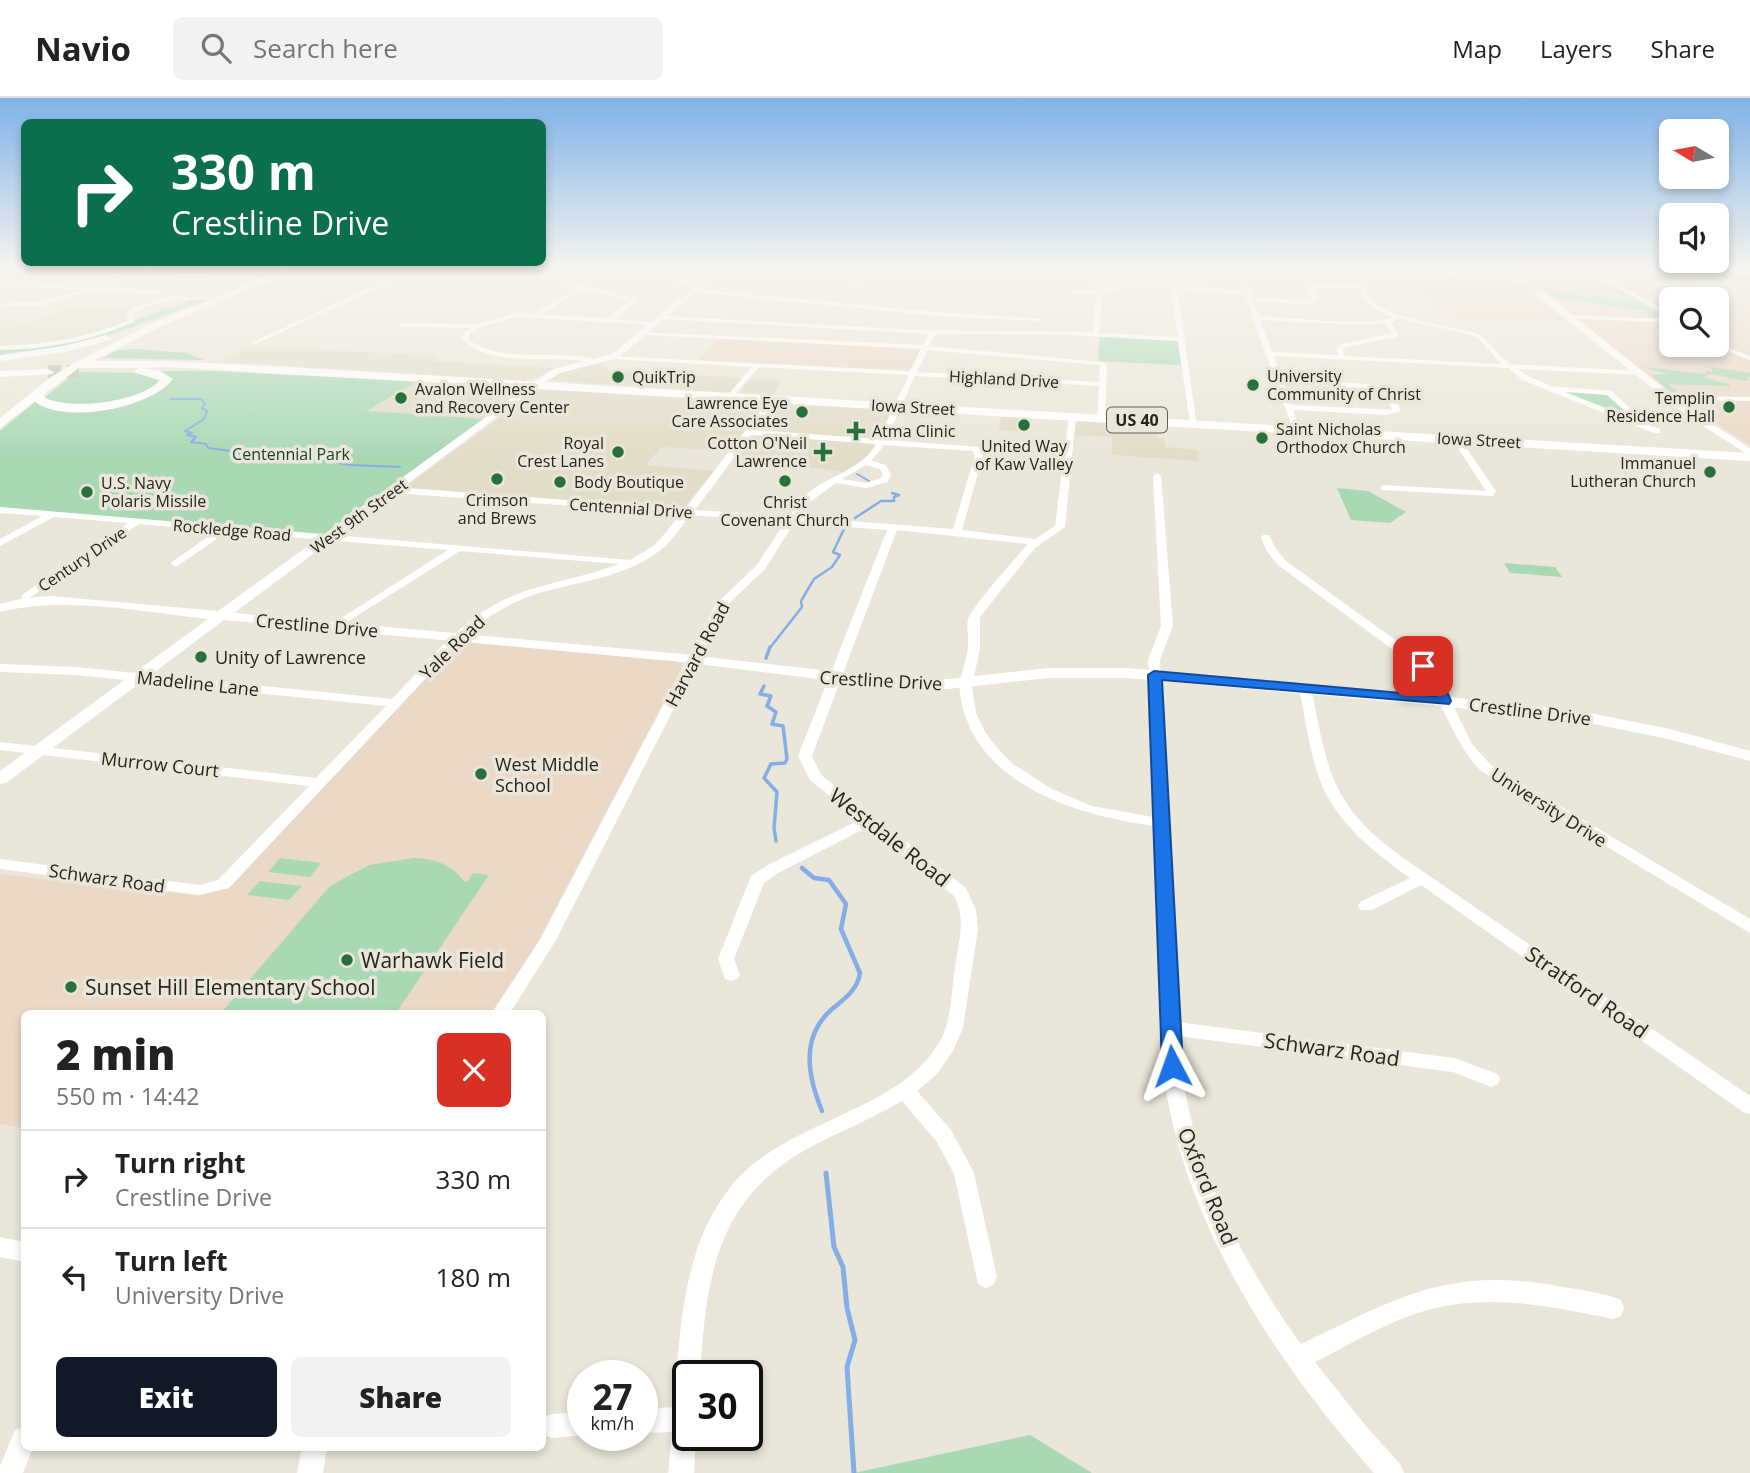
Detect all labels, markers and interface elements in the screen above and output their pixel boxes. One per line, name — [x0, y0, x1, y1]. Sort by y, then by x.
search box — [173, 17, 663, 80]
text: Navio — [35, 26, 131, 71]
icon: search — [197, 29, 235, 67]
text: Search here — [253, 30, 398, 66]
text: Map — [1452, 32, 1502, 65]
text: Layers — [1540, 32, 1613, 65]
text: Share — [1651, 32, 1715, 65]
north arrow — [1659, 119, 1729, 189]
map controls — [1659, 119, 1729, 357]
text: 330 m — [171, 138, 316, 204]
icon: right — [56, 147, 147, 238]
text: Crestline Drive — [171, 201, 389, 244]
button: sound — [1659, 203, 1729, 273]
button: search — [1659, 287, 1729, 357]
street label: Highland Drive — [948, 365, 1060, 393]
place label: University Community of Christ — [1267, 365, 1421, 405]
place label: QuikTrip — [632, 366, 696, 388]
marker: QuikTrip — [610, 369, 626, 385]
marker: University Community of Christ — [1245, 377, 1261, 393]
place label: Avalon Wellness and Recovery Center — [415, 378, 570, 418]
place label: Templin Residence Hall — [1606, 387, 1715, 427]
marker: Avalon Wellness and Recovery Center — [393, 390, 409, 406]
place label: Lawrence Eye Care Associates — [671, 392, 788, 432]
street label: Iowa Street — [870, 394, 956, 420]
marker: Templin Residence Hall — [1721, 399, 1737, 415]
marker: Lawrence Eye Care Associates — [794, 404, 810, 420]
road number: US 40 — [1107, 408, 1167, 432]
marker: United Way of Kaw Valley — [1016, 417, 1032, 433]
place label: Saint Nicholas Orthodox Church — [1276, 418, 1406, 458]
place label: Atma Clinic — [872, 420, 956, 442]
marker: Atma Clinic — [846, 421, 866, 441]
street label: Iowa Street — [1436, 427, 1522, 453]
marker: Saint Nicholas Orthodox Church — [1254, 430, 1270, 446]
place label: Royal Crest Lanes — [517, 432, 604, 472]
place label: Cotton O'Neil Lawrence — [707, 432, 807, 472]
place label: United Way of Kaw Valley — [975, 435, 1074, 475]
marker: Cotton O'Neil Lawrence — [813, 442, 833, 462]
park label: Centennial Park — [232, 443, 350, 465]
marker: Royal Crest Lanes — [610, 444, 626, 460]
place label: Immanuel Lutheran Church — [1570, 452, 1696, 492]
marker: Immanuel Lutheran Church — [1702, 464, 1718, 480]
marker: Crimson and Brews — [489, 471, 505, 487]
place label: Body Boutique — [574, 471, 684, 493]
place label: U.S. Navy Polaris Missile — [101, 472, 206, 512]
street label: West 9th Street — [306, 473, 412, 559]
marker: Christ Covenant Church — [777, 473, 793, 489]
marker: Body Boutique — [552, 474, 568, 490]
marker: U.S. Navy Polaris Missile — [79, 484, 95, 500]
place label: Crimson and Brews — [458, 489, 536, 529]
place label: Christ Covenant Church — [721, 491, 849, 531]
street label: Centennial Drive — [569, 493, 693, 523]
street label: Rockledge Road — [172, 514, 292, 546]
street label: Century Drive — [33, 521, 131, 597]
street label: Harvard Road — [659, 597, 735, 711]
street label: Crestline Drive — [255, 608, 379, 642]
street label: Yale Road — [414, 610, 490, 684]
pin — [1393, 636, 1453, 696]
place label: Unity of Lawrence — [215, 645, 366, 669]
icon: arrive — [1404, 647, 1442, 685]
marker: Unity of Lawrence — [193, 649, 209, 665]
street label: Madeline Lane — [136, 665, 260, 701]
street label: Crestline Drive — [819, 665, 943, 695]
street label: Crestline Drive — [1468, 692, 1592, 730]
street label: Murrow Court — [100, 746, 220, 782]
place label: West Middle School — [495, 752, 599, 797]
street label: University Drive — [1486, 762, 1612, 852]
marker: West Middle School — [473, 766, 489, 782]
street label: Westdale Road — [824, 781, 956, 893]
street label: Schwarz Road — [47, 858, 167, 898]
street label: Stratford Road — [1520, 939, 1654, 1045]
place label: Warhawk Field — [361, 946, 504, 974]
marker: Warhawk Field — [339, 952, 355, 968]
place label: Sunset Hill Elementary School — [85, 973, 375, 1001]
marker: Sunset Hill Elementary School — [63, 979, 79, 995]
text: 2 min — [56, 1025, 175, 1082]
street label: Schwarz Road — [1263, 1026, 1401, 1072]
position arrow — [1135, 1029, 1209, 1103]
button: close — [437, 1033, 511, 1107]
text: 550 m · 14:42 — [56, 1080, 199, 1112]
street label: Oxford Road — [1172, 1123, 1244, 1249]
text: Turn right — [115, 1145, 246, 1181]
icon: right — [56, 1160, 94, 1198]
text: 330 m — [436, 1161, 511, 1197]
text: Crestline Drive — [115, 1181, 272, 1213]
text: Turn left — [115, 1243, 227, 1279]
icon: left — [56, 1258, 94, 1296]
text: 180 m — [436, 1259, 511, 1295]
text: University Drive — [115, 1279, 284, 1311]
button: Exit — [56, 1357, 277, 1437]
button: Share — [291, 1357, 511, 1437]
speed limit sign: 30 — [672, 1360, 763, 1451]
text: 27 — [592, 1373, 633, 1420]
text: km/h — [591, 1411, 634, 1435]

